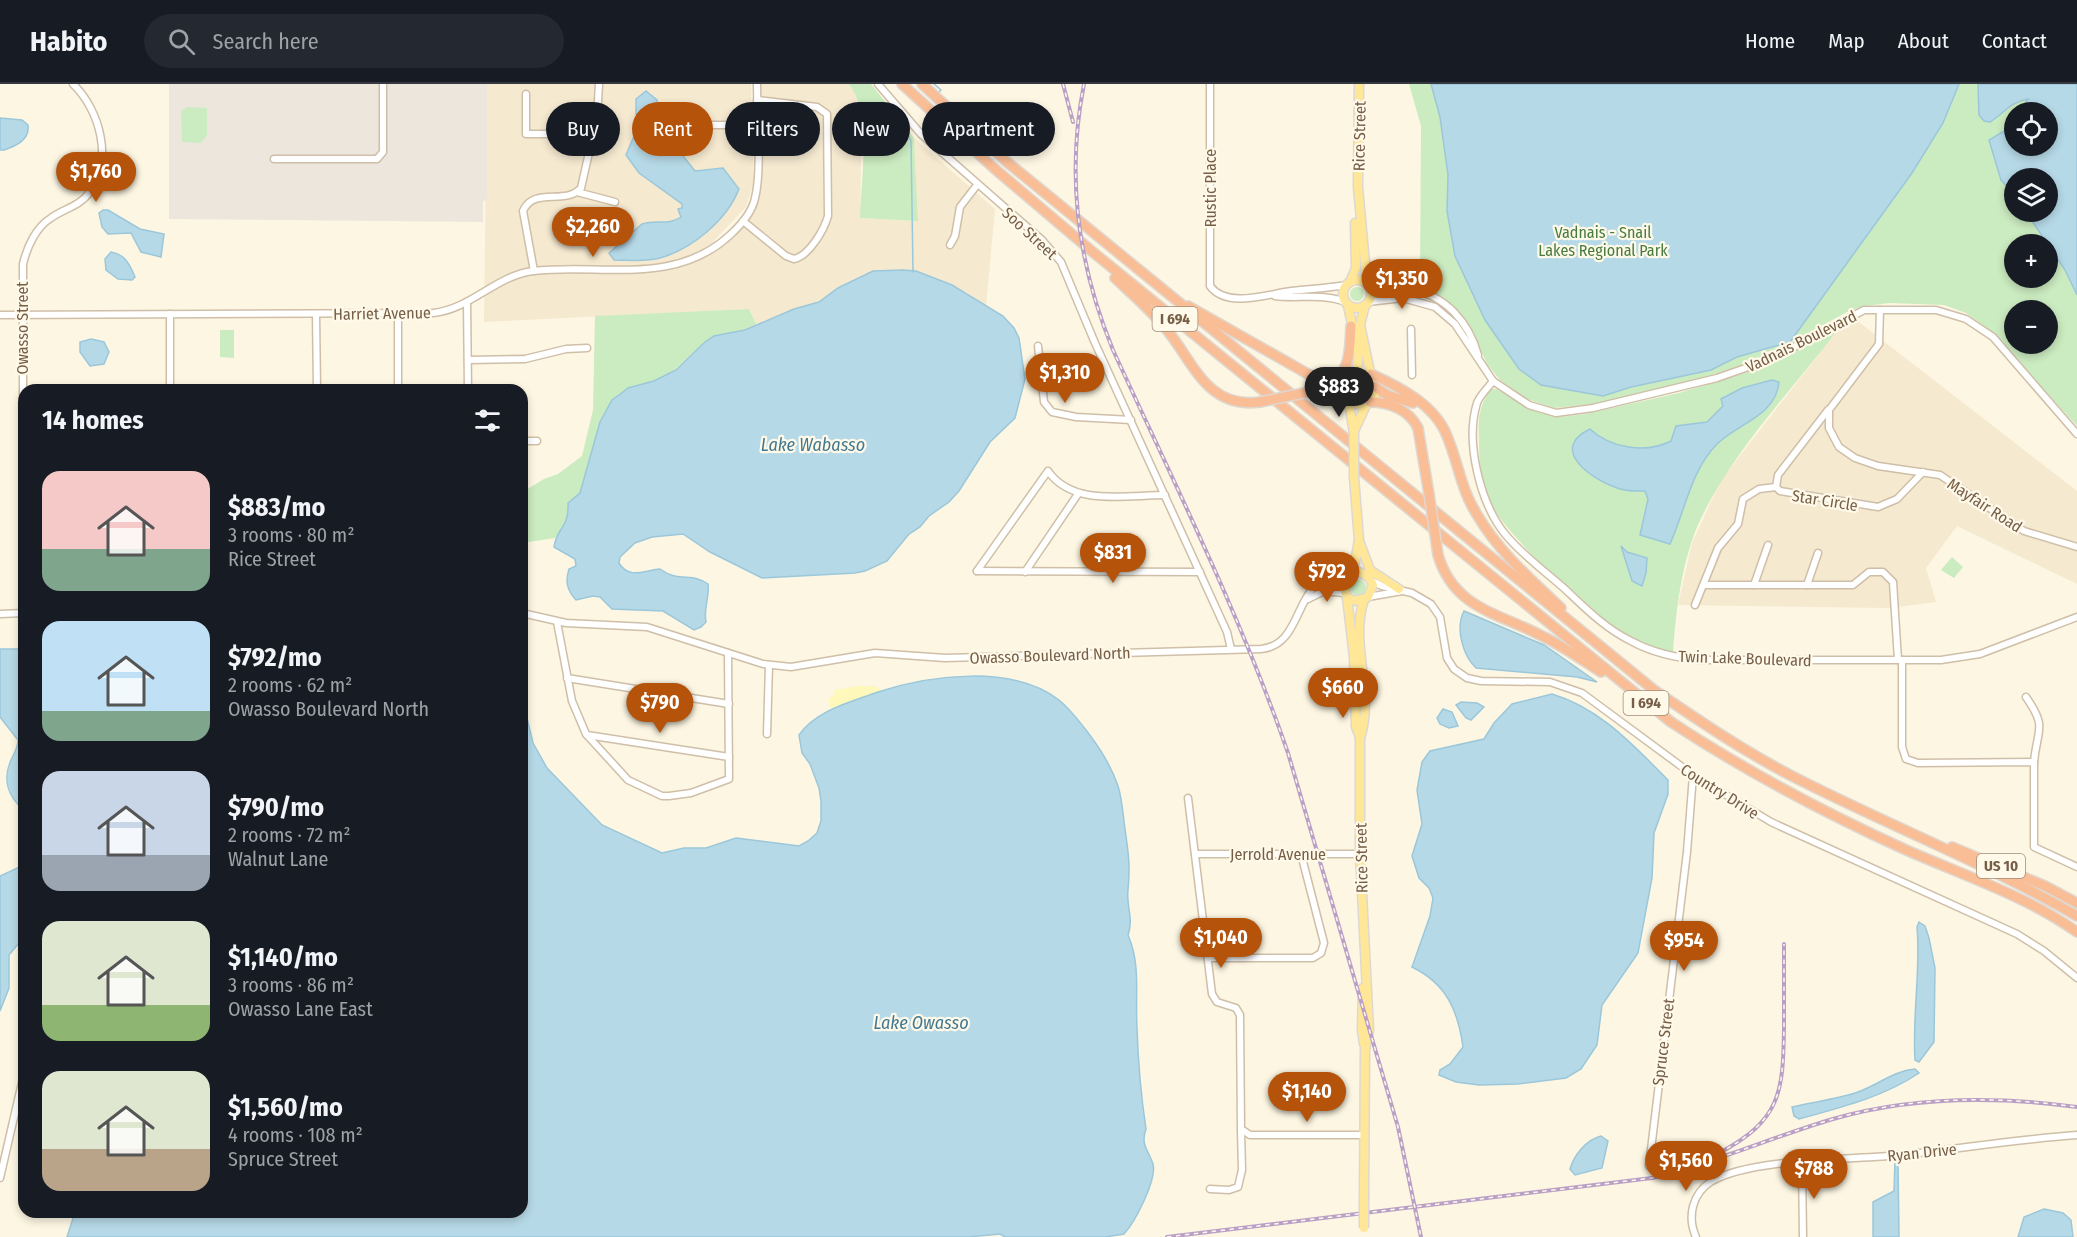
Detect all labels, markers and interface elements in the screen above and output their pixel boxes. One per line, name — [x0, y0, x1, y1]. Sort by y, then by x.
search box — [144, 14, 564, 68]
text: Habito — [30, 25, 108, 58]
icon: search — [165, 25, 198, 58]
text: Search here — [213, 28, 319, 55]
text: Home — [1745, 28, 1795, 54]
text: Map — [1828, 28, 1865, 54]
text: About — [1898, 28, 1949, 54]
text: Contact — [1982, 28, 2047, 54]
street label: Rice Street — [1349, 100, 1370, 171]
chip: Buy — [546, 102, 620, 156]
chip: Rent — [632, 102, 713, 156]
chip: Filters — [725, 102, 820, 156]
chip: New — [832, 102, 910, 156]
chip: Apartment — [922, 102, 1055, 156]
map controls — [2004, 102, 2058, 354]
button: locate — [2004, 102, 2058, 156]
street label: Rustic Place — [1201, 149, 1220, 227]
pin: $1,760 — [47, 152, 145, 203]
text: $1,760 — [70, 159, 122, 183]
button: layers — [2004, 168, 2058, 222]
street label: Soo Street — [998, 203, 1062, 264]
pin: $2,260 — [544, 207, 642, 258]
text: $2,260 — [566, 214, 620, 238]
park label: Vadnais - Snail Lakes Regional Park — [1538, 223, 1668, 260]
button: + — [2004, 234, 2058, 288]
pin: $1,350 — [1353, 259, 1451, 310]
text: $1,350 — [1376, 266, 1428, 290]
street label: Owasso Street — [13, 281, 32, 375]
button: − — [2004, 300, 2058, 354]
street label: Harriet Avenue — [333, 303, 431, 324]
street label: Vadnais Boulevard — [1743, 306, 1860, 376]
road number: I 694 — [1152, 307, 1198, 331]
pin: $1,310 — [1016, 353, 1114, 404]
text: $1,310 — [1040, 360, 1090, 384]
pin: $883 — [1303, 367, 1375, 418]
text: $883 — [1319, 374, 1359, 398]
icon: filters — [471, 404, 504, 437]
text: 14 homes — [42, 405, 144, 436]
water label: Lake Wabasso — [761, 434, 865, 456]
street label: Mayfair Road — [1944, 474, 2026, 537]
street label: Star Circle — [1791, 486, 1859, 515]
text: $883/mo — [228, 492, 325, 523]
icon: home — [90, 495, 162, 567]
text: 3 rooms · 80 m² — [228, 523, 354, 547]
pin: $831 — [1077, 533, 1149, 584]
text: $831 — [1094, 540, 1132, 564]
text: Rice Street — [228, 547, 316, 571]
pin: $792 — [1291, 552, 1363, 603]
text: $792 — [1308, 559, 1346, 583]
text: $792/mo — [228, 642, 322, 673]
street label: Owasso Boulevard North — [969, 643, 1131, 668]
icon: home — [90, 645, 162, 717]
street label: Twin Lake Boulevard — [1678, 647, 1812, 670]
pin: $660 — [1307, 668, 1379, 719]
text: 2 rooms · 62 m² — [228, 673, 352, 697]
text: $660 — [1322, 675, 1364, 699]
pin: $790 — [624, 683, 696, 734]
text: $790 — [640, 690, 680, 714]
road number: I 694 — [1624, 691, 1668, 715]
text: Owasso Boulevard North — [228, 697, 429, 721]
street label: Country Drive — [1677, 760, 1762, 823]
text: $790/mo — [228, 792, 324, 823]
icon: home — [90, 795, 162, 867]
street label: Rice Street — [1351, 822, 1372, 893]
text: 2 rooms · 72 m² — [228, 823, 350, 847]
street label: Jerrold Avenue — [1230, 845, 1326, 864]
text: Walnut Lane — [228, 847, 328, 871]
road number: US 10 — [1977, 854, 2025, 878]
pin: $1,040 — [1172, 918, 1270, 969]
pin: $954 — [1648, 921, 1720, 972]
text: $1,040 — [1194, 925, 1248, 949]
text: $954 — [1664, 928, 1704, 952]
text: $1,140/mo — [228, 942, 338, 973]
icon: home — [90, 945, 162, 1017]
text: 3 rooms · 86 m² — [228, 973, 354, 997]
street label: Spruce Street — [1649, 996, 1678, 1087]
text: Owasso Lane East — [228, 997, 373, 1021]
water label: Lake Owasso — [873, 1012, 969, 1034]
pin: $1,140 — [1258, 1072, 1356, 1123]
text: $1,140 — [1282, 1079, 1332, 1103]
text: $1,560/mo — [228, 1092, 343, 1123]
icon: home — [90, 1095, 162, 1167]
text: 4 rooms · 108 m² — [228, 1123, 363, 1147]
street label: Ryan Drive — [1886, 1139, 1958, 1166]
pin: $1,560 — [1637, 1141, 1735, 1192]
text: Spruce Street — [228, 1147, 338, 1171]
text: $1,560 — [1659, 1148, 1713, 1172]
pin: $788 — [1778, 1149, 1850, 1200]
text: $788 — [1795, 1156, 1834, 1180]

